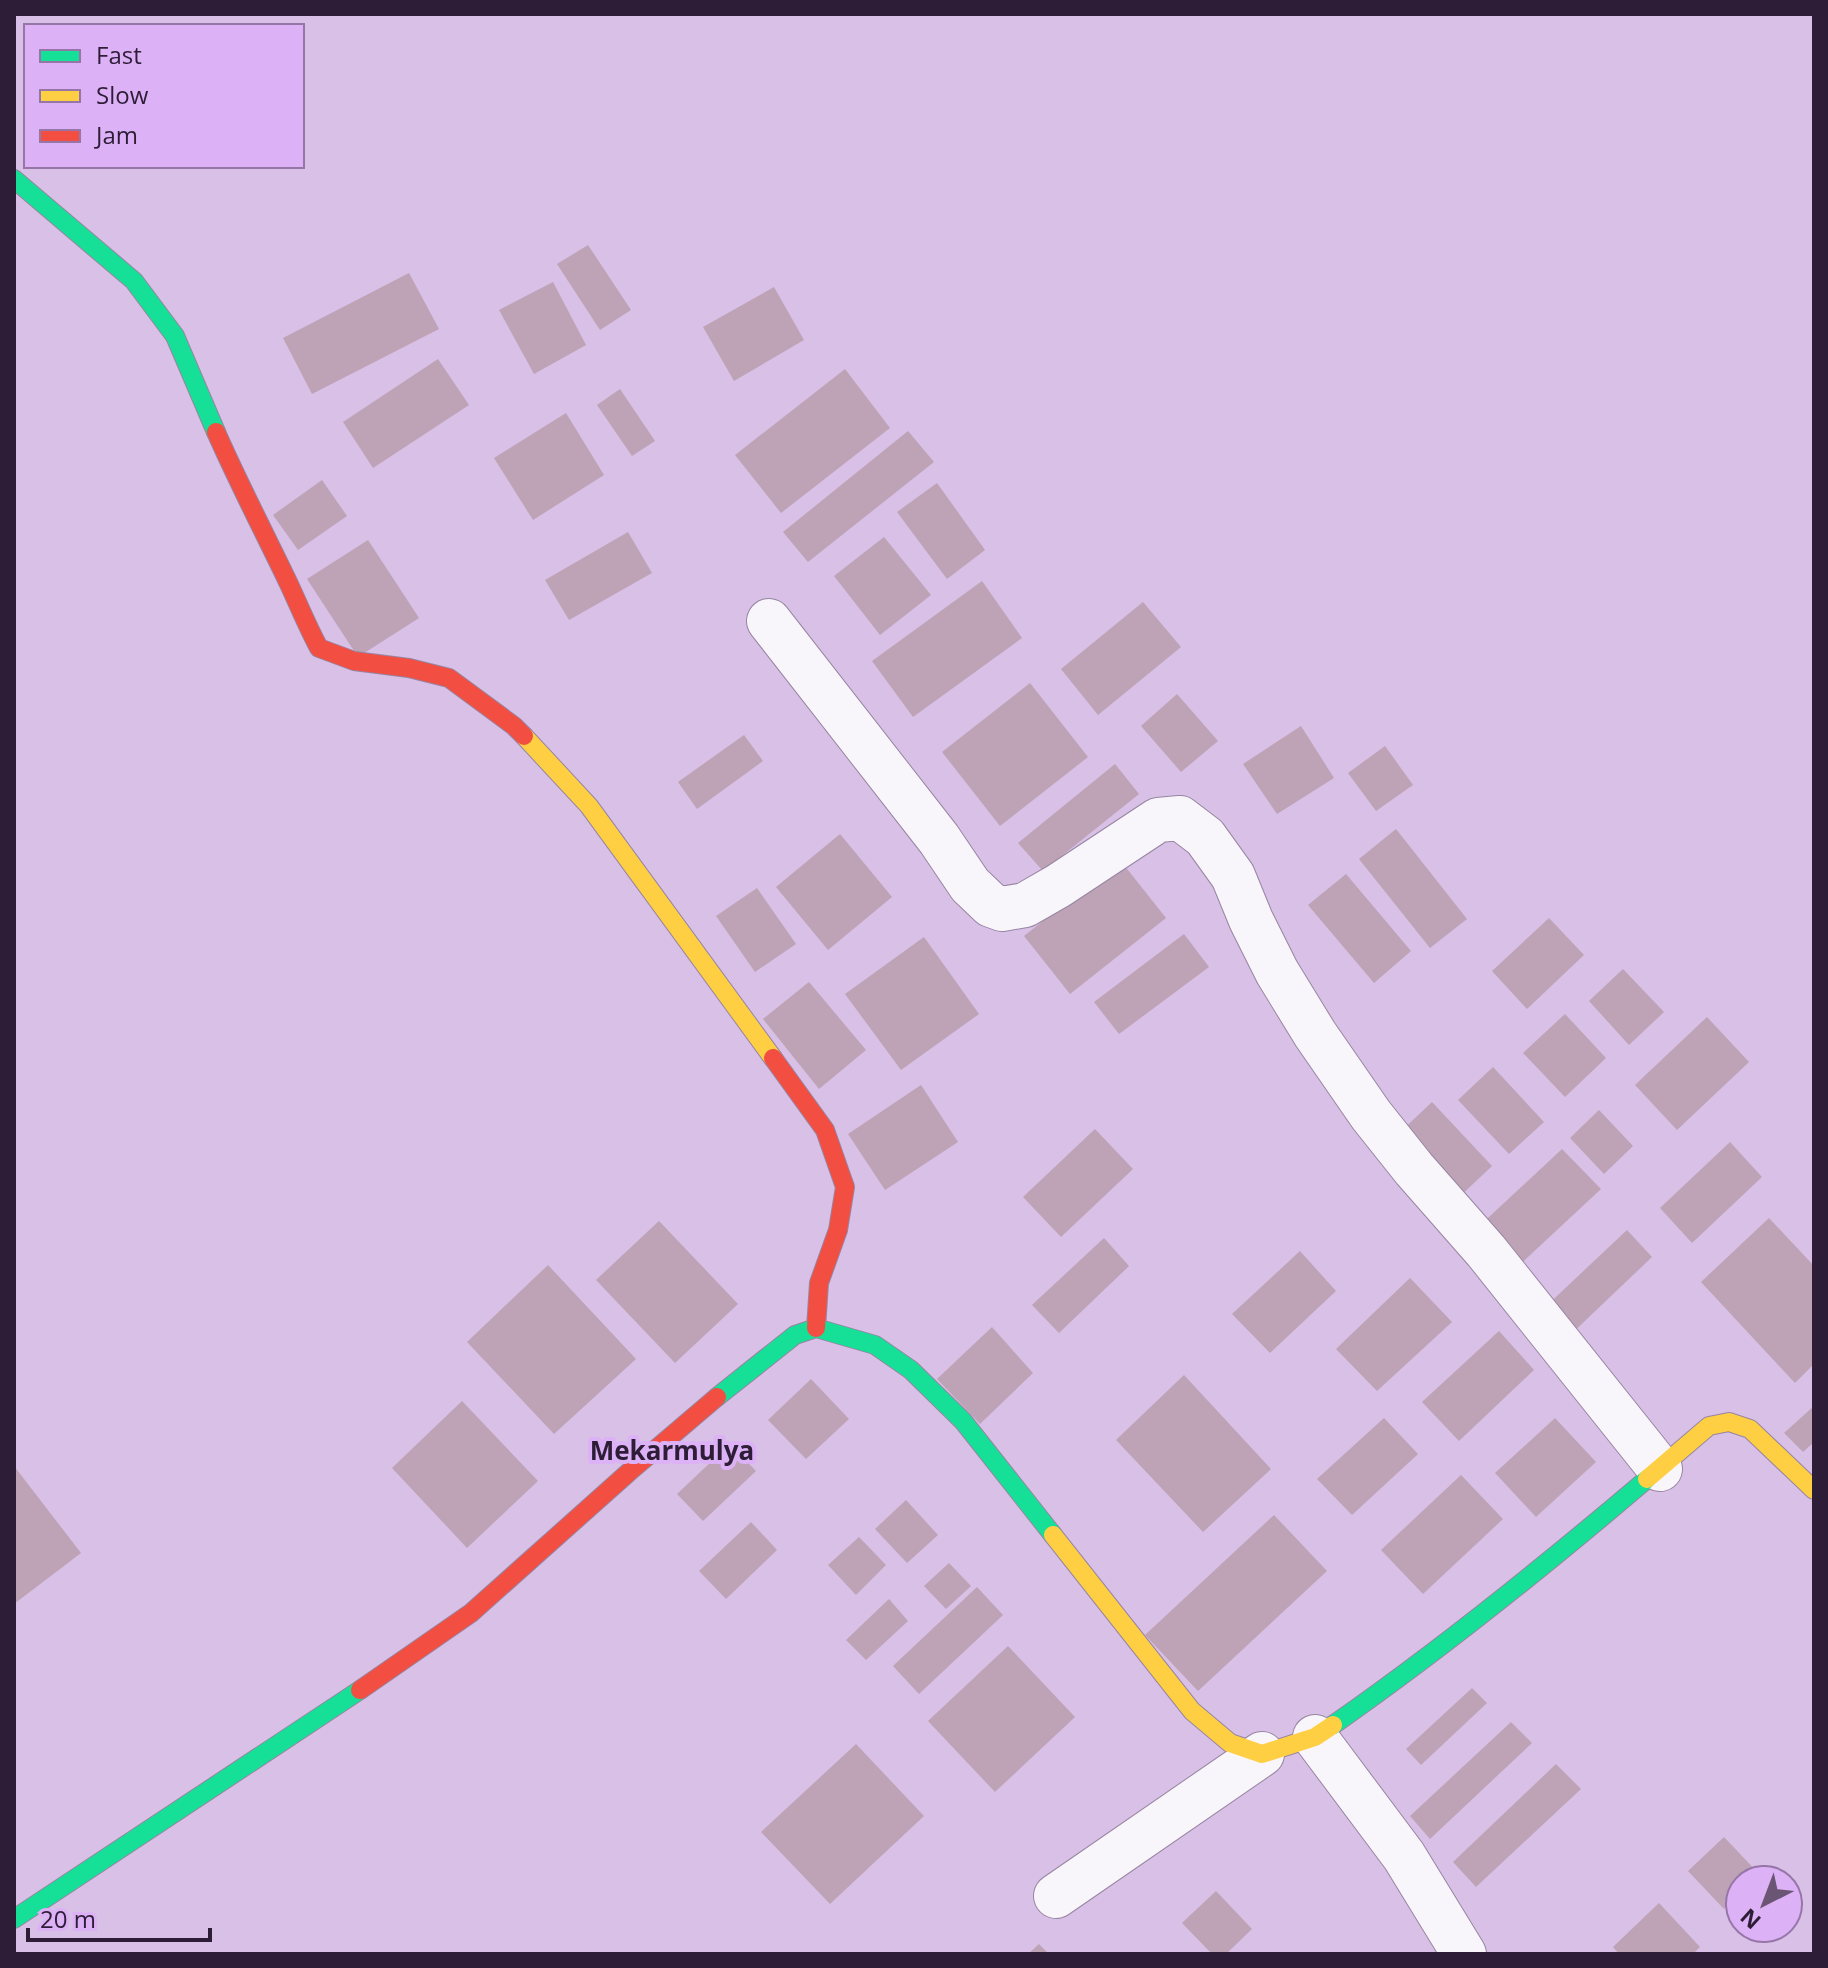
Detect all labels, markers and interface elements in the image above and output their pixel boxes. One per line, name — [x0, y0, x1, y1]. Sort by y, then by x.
legend — [24, 24, 304, 168]
text: Fast — [96, 38, 142, 71]
text: Slow — [96, 78, 149, 111]
text: Jam — [94, 118, 138, 151]
district label: Mekarmulya — [590, 1432, 754, 1468]
north arrow — [1724, 1864, 1804, 1944]
scale bar — [28, 1892, 210, 1942]
text: 20 m — [40, 1902, 96, 1935]
text: N — [1733, 1902, 1767, 1937]

